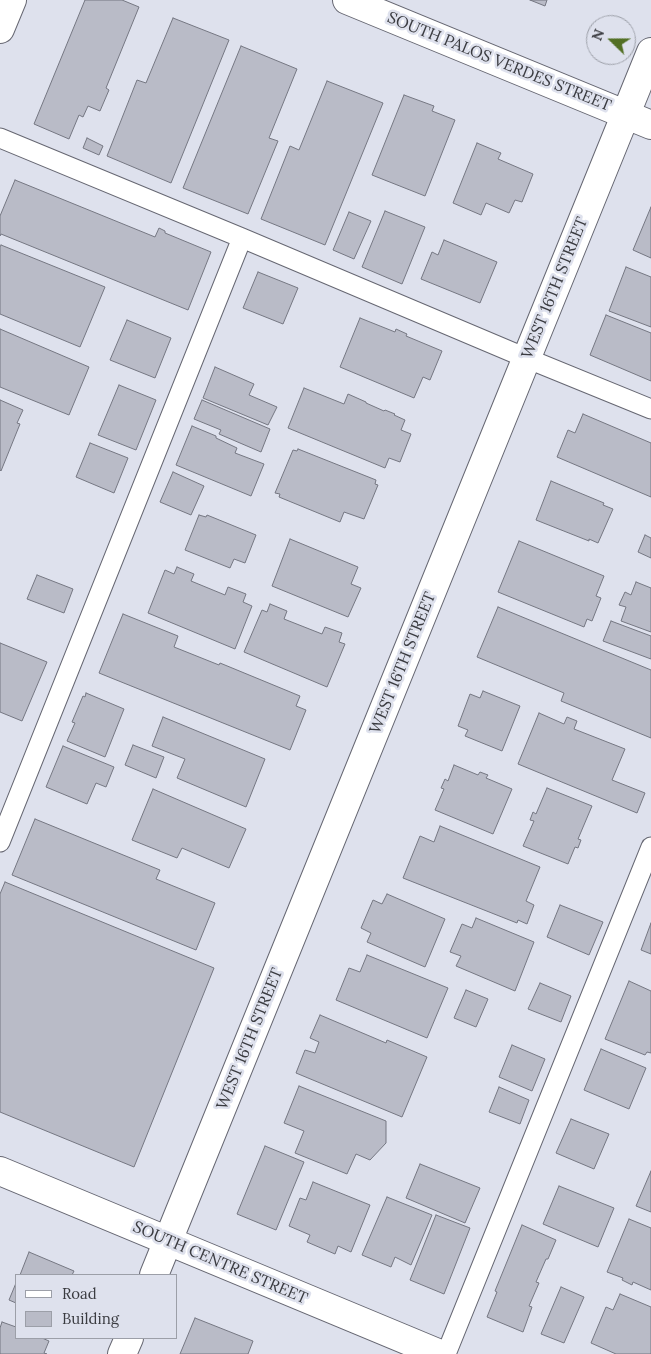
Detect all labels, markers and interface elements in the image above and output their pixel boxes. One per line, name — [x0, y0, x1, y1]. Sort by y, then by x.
street label: SOUTH PALOS VERDES STREET — [384, 8, 614, 116]
north arrow — [586, 15, 636, 65]
text: N — [588, 26, 608, 43]
street label: WEST 16TH STREET — [518, 214, 592, 362]
street label: WEST 16TH STREET — [366, 589, 440, 737]
street label: WEST 16TH STREET — [213, 965, 287, 1113]
street label: SOUTH CENTRE STREET — [130, 1217, 310, 1309]
legend — [15, 1274, 178, 1339]
text: Road — [62, 1284, 97, 1303]
text: Building — [62, 1309, 119, 1328]

